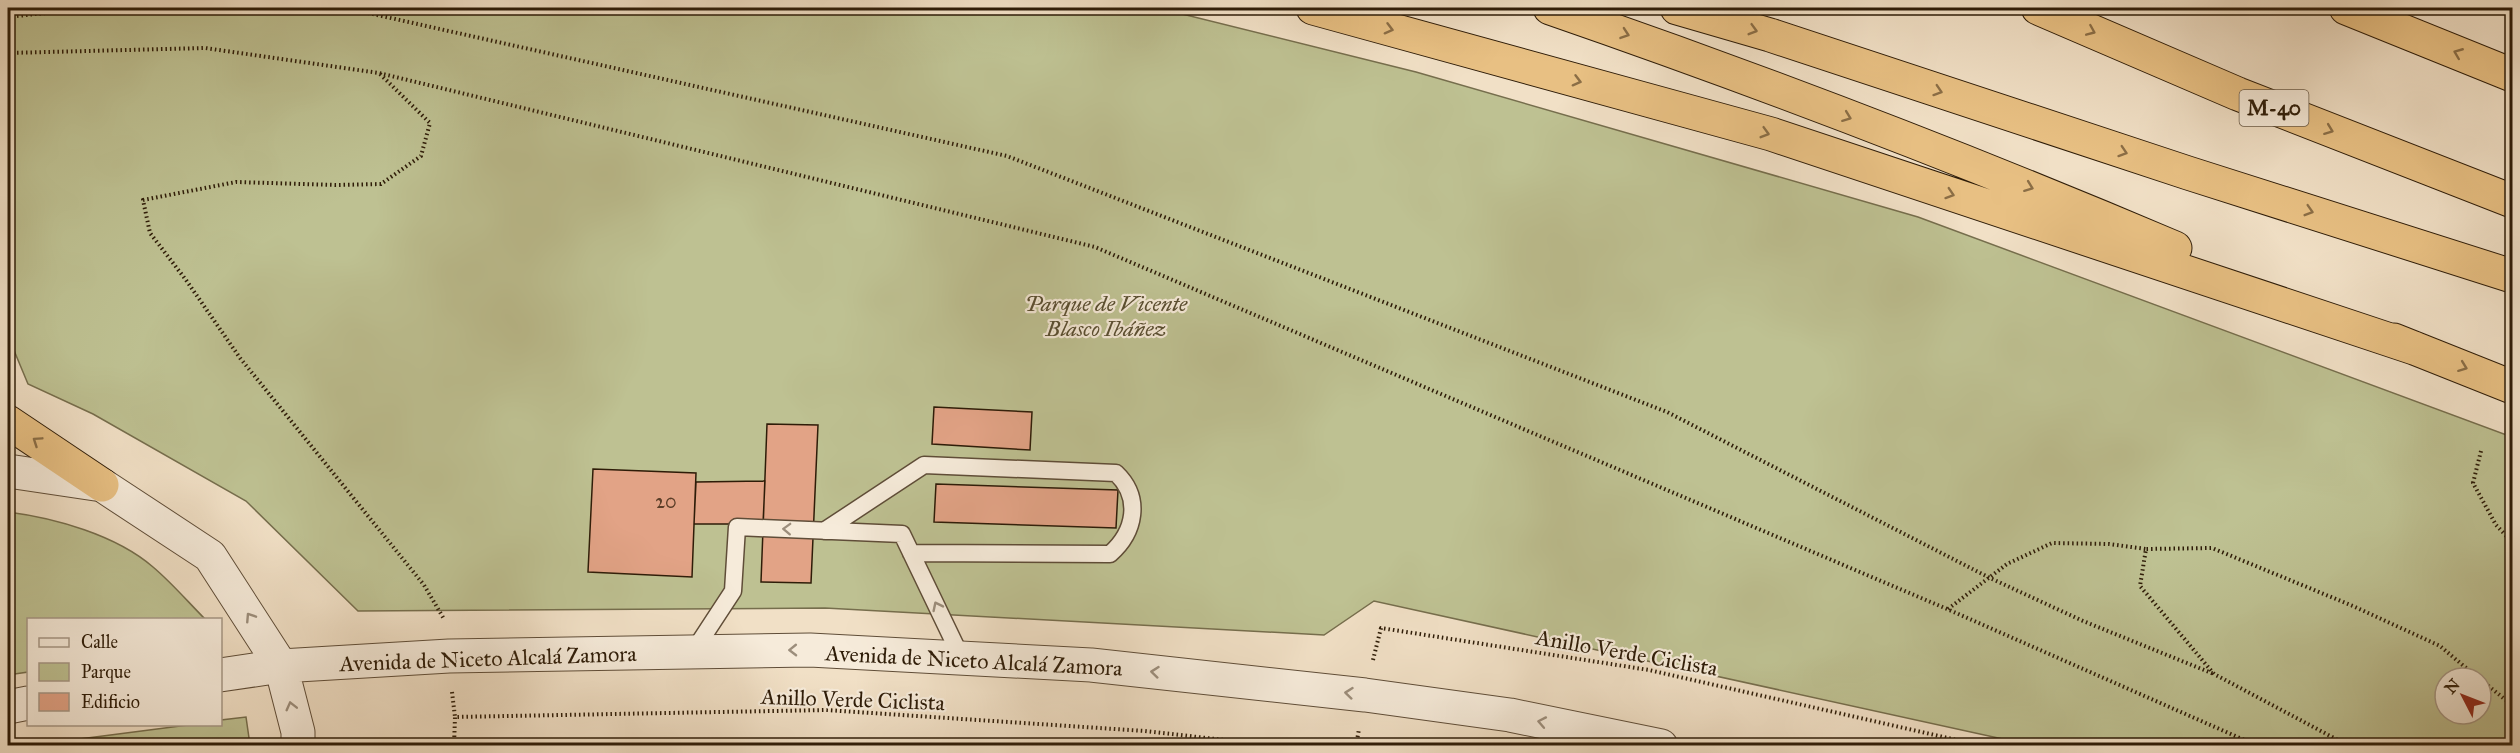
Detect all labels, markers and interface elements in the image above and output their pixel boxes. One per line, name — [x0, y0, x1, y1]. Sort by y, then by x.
one-way arrow — [1384, 21, 1394, 34]
one-way arrow — [1747, 23, 1758, 35]
one-way arrow — [2085, 24, 2096, 36]
one-way arrow — [1620, 26, 1630, 39]
one-way arrow — [2453, 48, 2464, 60]
one-way arrow — [1572, 73, 1582, 86]
one-way arrow — [1932, 83, 1943, 96]
road number: M-40 — [2240, 90, 2308, 126]
one-way arrow — [1842, 109, 1852, 122]
one-way arrow — [2323, 123, 2334, 135]
one-way arrow — [1759, 126, 1770, 138]
one-way arrow — [2117, 144, 2128, 157]
one-way arrow — [2023, 180, 2034, 192]
one-way arrow — [1944, 186, 1955, 199]
one-way arrow — [2303, 204, 2314, 216]
park label: Parque de Vicente Blasco Ibáñez — [1025, 290, 1188, 342]
one-way arrow — [2457, 360, 2468, 373]
one-way arrow — [33, 437, 43, 449]
house number: 20 — [655, 489, 677, 513]
one-way arrow — [782, 523, 791, 536]
one-way arrow — [932, 601, 944, 612]
one-way arrow — [245, 613, 257, 623]
legend — [27, 618, 222, 726]
street label: Anillo Verde Ciclista — [1533, 623, 1721, 682]
text: Calle — [81, 631, 118, 653]
street label: Avenida de Niceto Alcalá Zamora — [824, 639, 1124, 682]
street label: Avenida de Niceto Alcalá Zamora — [338, 640, 638, 677]
one-way arrow — [789, 644, 798, 656]
text: Parque — [81, 661, 131, 684]
one-way arrow — [1151, 666, 1160, 679]
north arrow — [2433, 666, 2493, 726]
text: N — [2441, 675, 2464, 698]
street label: Anillo Verde Ciclista — [760, 683, 946, 716]
one-way arrow — [1345, 688, 1354, 700]
text: Edificio — [81, 691, 140, 713]
one-way arrow — [286, 701, 299, 711]
one-way arrow — [1537, 716, 1547, 729]

